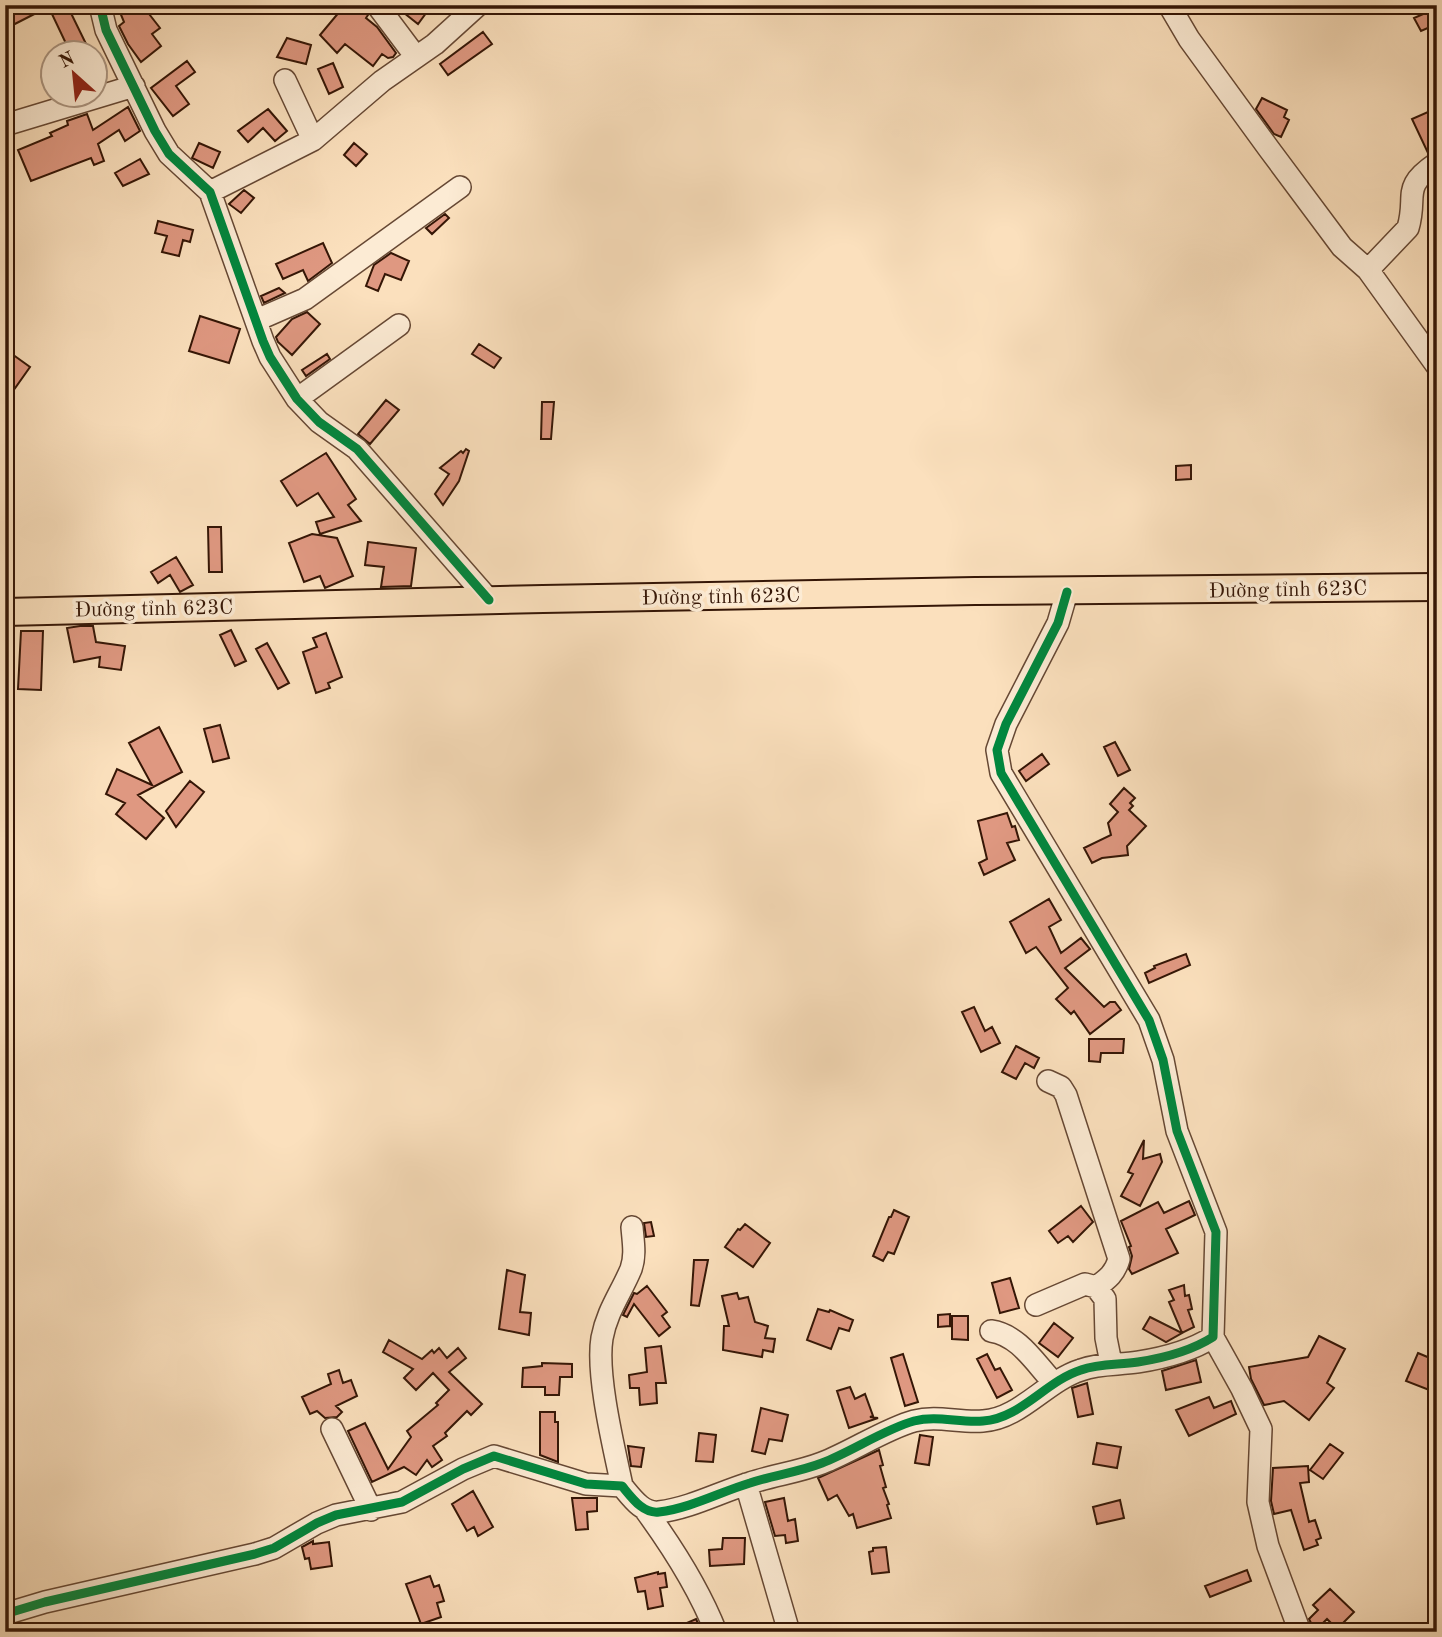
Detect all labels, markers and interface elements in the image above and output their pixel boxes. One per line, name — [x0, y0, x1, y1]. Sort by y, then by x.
north arrow — [38, 38, 108, 108]
text: N — [57, 49, 79, 73]
street label: Đường tỉnh 623C — [1209, 579, 1367, 602]
street label: Đường tỉnh 623C — [642, 586, 800, 609]
street label: Đường tỉnh 623C — [75, 598, 233, 621]

